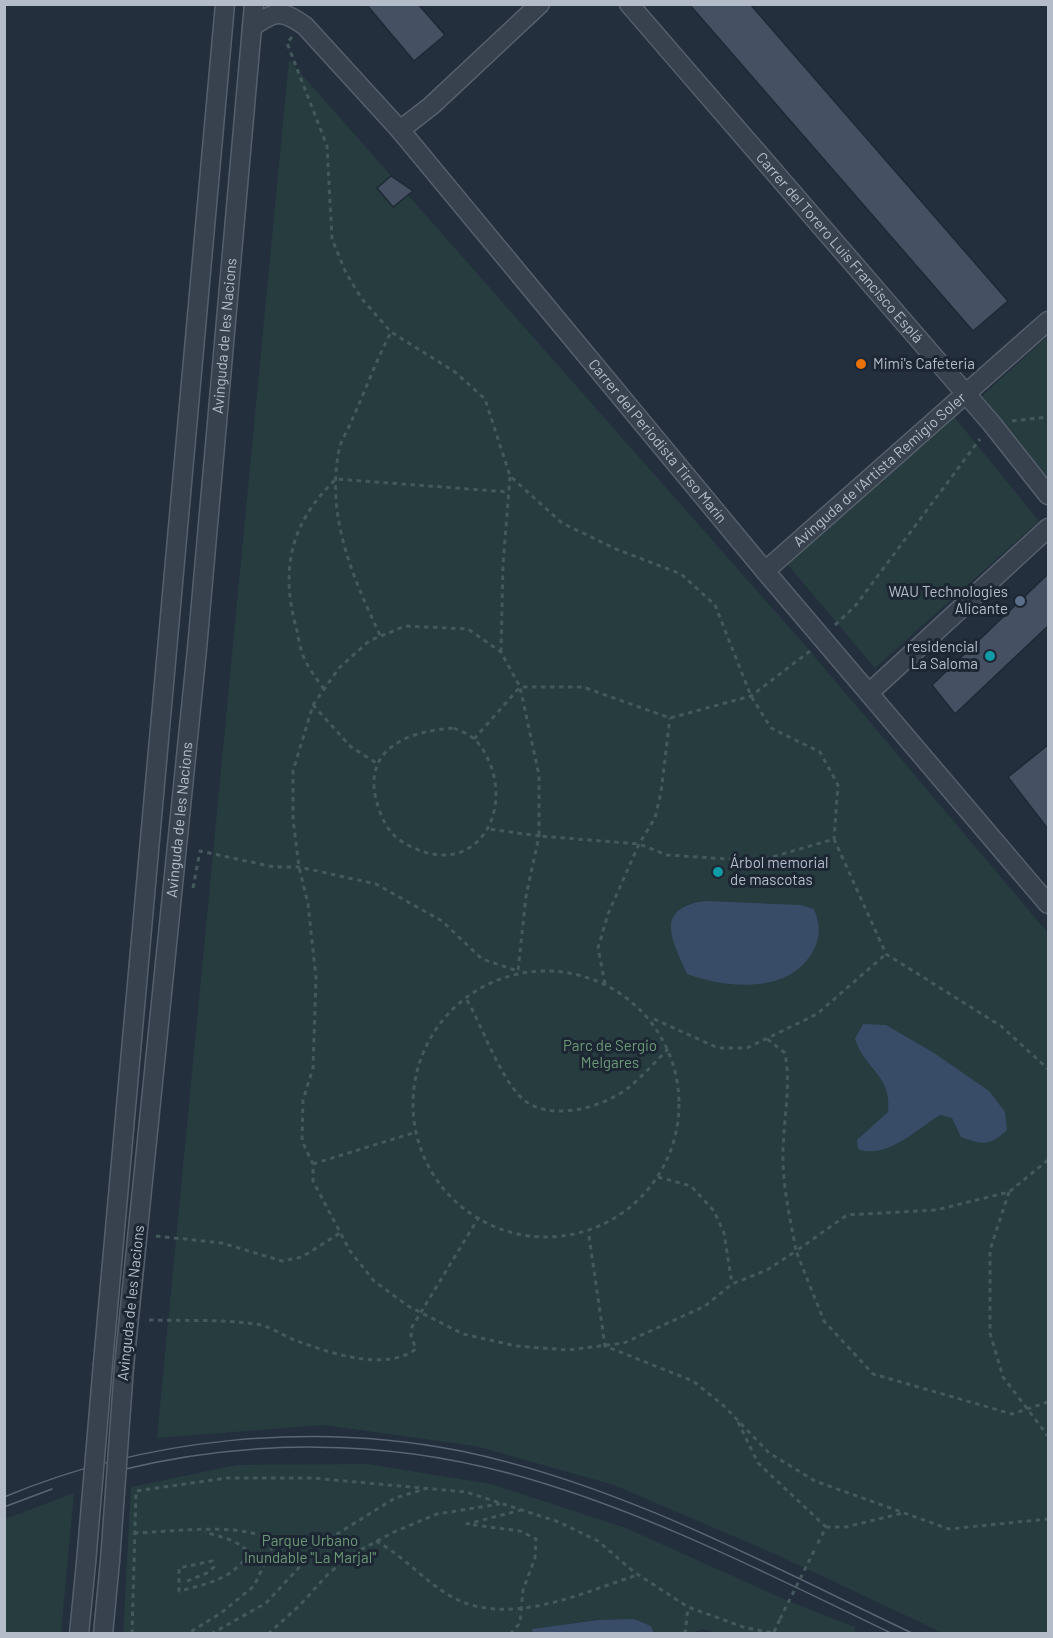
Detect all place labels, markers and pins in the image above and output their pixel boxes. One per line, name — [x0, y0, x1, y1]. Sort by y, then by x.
place label: Mimi's Cafeteria — [873, 354, 975, 372]
marker: Mimi's Cafeteria — [854, 357, 868, 371]
place label: WAU Technologies Alicante — [888, 582, 1008, 617]
marker: WAU Technologies Alicante — [1013, 594, 1027, 608]
place label: residencial La Saloma — [907, 637, 978, 672]
marker: residencial La Saloma — [983, 649, 997, 663]
place label: Árbol memorial de mascotas — [730, 853, 828, 888]
marker: Árbol memorial de mascotas — [711, 865, 725, 879]

